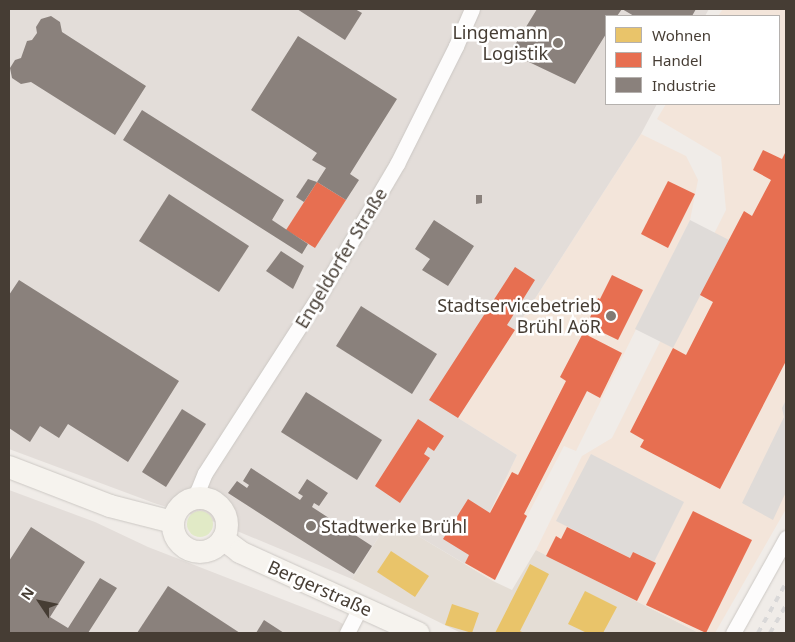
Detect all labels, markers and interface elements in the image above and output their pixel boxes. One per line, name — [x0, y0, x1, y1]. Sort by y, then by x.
legend — [605, 15, 780, 105]
place label: Lingemann Logistik — [452, 22, 548, 64]
text: Wohnen — [652, 25, 711, 45]
marker: Lingemann Logistik — [552, 37, 564, 49]
text: Handel — [652, 50, 702, 70]
text: Industrie — [652, 75, 716, 95]
street label: Engeldorfer Straße — [291, 184, 391, 332]
place label: Stadtservicebetrieb Brühl AöR — [437, 295, 601, 338]
marker: Stadtservicebetrieb Brühl AöR — [605, 310, 617, 322]
place label: Stadtwerke Brühl — [321, 515, 467, 537]
marker: Stadtwerke Brühl — [305, 520, 317, 532]
street label: Bergerstraße — [265, 555, 375, 621]
north arrow — [15, 577, 65, 627]
text: N — [16, 583, 38, 603]

